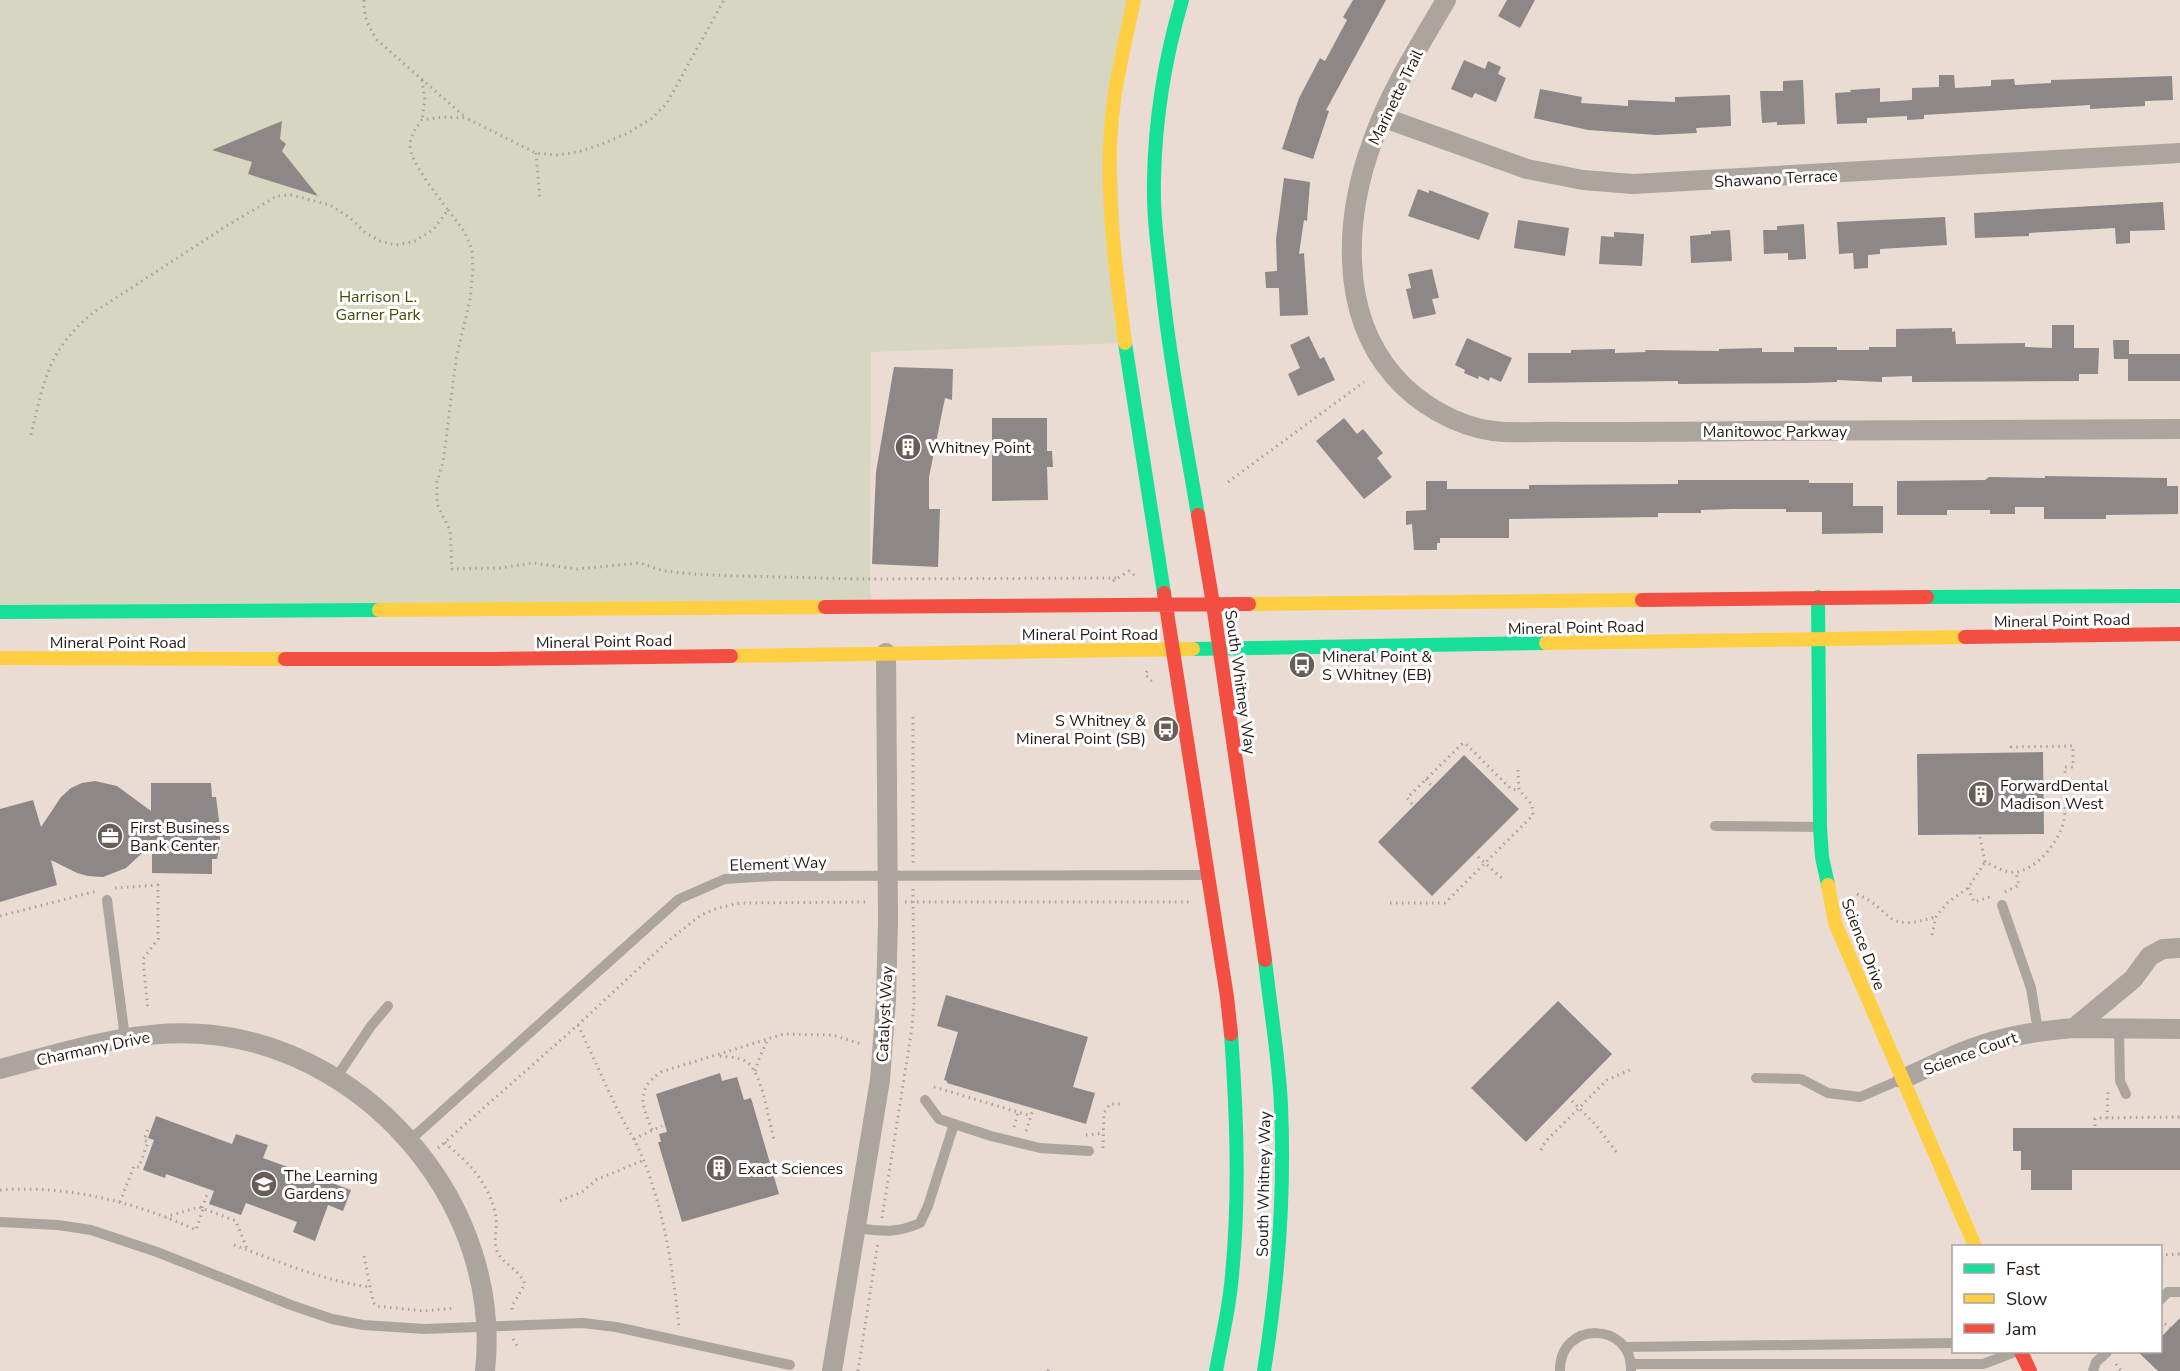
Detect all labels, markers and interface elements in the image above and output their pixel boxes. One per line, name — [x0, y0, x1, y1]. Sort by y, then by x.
street label: Marinette Trail — [1363, 46, 1429, 149]
street label: Shawano Terrace — [1714, 165, 1838, 193]
park label: Harrison L. Garner Park — [335, 286, 422, 326]
street label: Manitowoc Parkway — [1703, 421, 1848, 443]
building icon: Whitney Point — [893, 432, 923, 462]
place label: Whitney Point — [928, 437, 1031, 459]
street label: South Whitney Way — [1219, 608, 1261, 757]
street label: Mineral Point Road — [1994, 609, 2130, 633]
street label: Mineral Point Road — [1508, 616, 1644, 640]
street label: Mineral Point Road — [1022, 624, 1158, 646]
street label: Mineral Point Road — [536, 630, 672, 654]
street label: Mineral Point Road — [50, 632, 186, 654]
place label: Mineral Point & S Whitney (EB) — [1322, 646, 1432, 686]
bus stop icon: Mineral Point & S Whitney (EB) — [1287, 650, 1317, 680]
place label: S Whitney & Mineral Point (SB) — [1016, 710, 1146, 750]
bus stop icon: S Whitney & Mineral Point (SB) — [1151, 714, 1181, 744]
place label: ForwardDental Madison West — [2000, 775, 2109, 815]
building icon: ForwardDental Madison West — [1966, 779, 1996, 809]
place label: First Business Bank Center — [130, 817, 230, 857]
office icon: First Business Bank Center — [95, 821, 125, 851]
street label: Element Way — [729, 851, 828, 877]
street label: Science Drive — [1836, 895, 1891, 993]
street label: Catalyst Way — [871, 965, 899, 1063]
street label: Charmany Drive — [34, 1026, 152, 1072]
street label: Science Court — [1920, 1027, 2021, 1081]
street label: South Whitney Way — [1252, 1110, 1276, 1257]
building icon: Exact Sciences — [704, 1153, 734, 1183]
place label: Exact Sciences — [738, 1158, 843, 1180]
place label: The Learning Gardens — [284, 1165, 378, 1205]
school or university icon: The Learning Gardens — [249, 1169, 279, 1199]
legend — [1952, 1245, 2162, 1353]
text: Fast — [2006, 1257, 2041, 1281]
text: Slow — [2006, 1287, 2047, 1311]
text: Jam — [2005, 1317, 2037, 1341]

